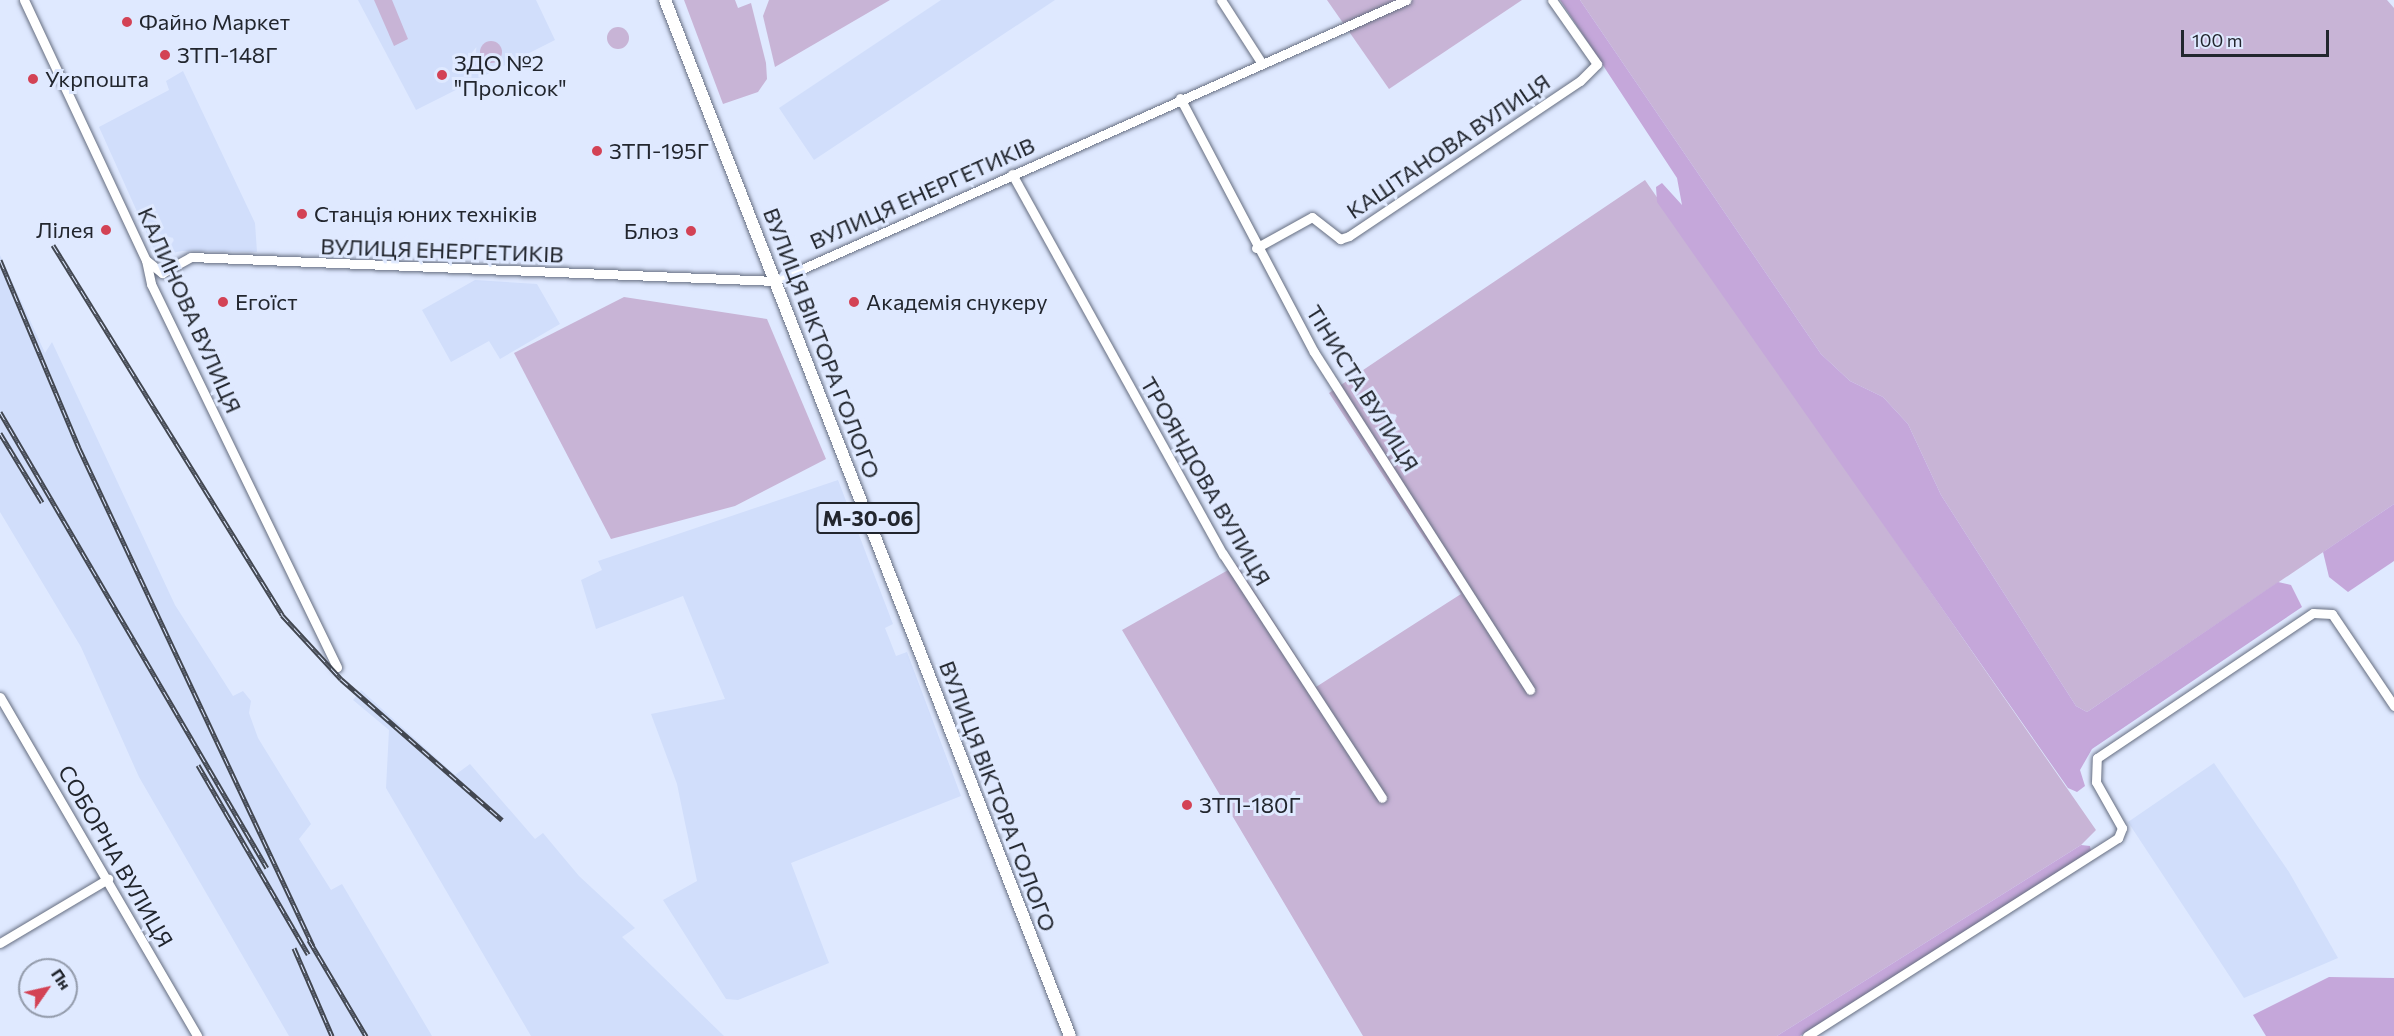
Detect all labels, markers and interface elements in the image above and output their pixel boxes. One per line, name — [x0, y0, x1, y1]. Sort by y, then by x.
place label: Файно Маркет — [139, 9, 290, 35]
marker: Файно Маркет — [120, 15, 134, 29]
scale bar — [2184, 18, 2332, 56]
text: 100 m — [2192, 29, 2242, 51]
place label: ЗТП-148Г — [177, 42, 278, 68]
marker: ЗТП-148Г — [158, 48, 172, 62]
place label: ЗДО №2 "Пролісок" — [454, 49, 567, 100]
place label: Укрпошта — [45, 66, 149, 92]
marker: ЗДО №2 "Пролісок" — [435, 68, 449, 82]
street label: КАШТАНОВА ВУЛИЦЯ — [1341, 68, 1555, 224]
marker: Укрпошта — [26, 72, 40, 86]
street label: ВУЛИЦЯ ЕНЕРГЕТИКІВ — [806, 131, 1038, 255]
place label: ЗТП-195Г — [609, 138, 709, 164]
marker: ЗТП-195Г — [590, 144, 604, 158]
place label: Станція юних техніків — [314, 201, 537, 227]
street label: КАЛИНОВА ВУЛИЦЯ — [133, 203, 247, 417]
street label: ВУЛИЦЯ ВІКТОРА ГОЛОГО — [758, 204, 886, 482]
marker: Станція юних техніків — [295, 207, 309, 221]
place label: Лілея — [36, 217, 94, 243]
place label: Блюз — [624, 218, 679, 244]
marker: Лілея — [99, 223, 113, 237]
marker: Блюз — [684, 224, 698, 238]
street label: ВУЛИЦЯ ЕНЕРГЕТИКІВ — [320, 233, 564, 267]
place label: Егоїст — [235, 289, 298, 315]
place label: Академія снукеру — [866, 289, 1048, 315]
marker: Егоїст — [216, 295, 230, 309]
marker: Академія снукеру — [847, 295, 861, 309]
street label: ТІНИСТА ВУЛИЦЯ — [1301, 300, 1425, 476]
street label: ТРОЯНДОВА ВУЛИЦЯ — [1135, 372, 1277, 590]
road number: М-30-06 — [816, 500, 920, 536]
street label: ВУЛИЦЯ ВІКТОРА ГОЛОГО — [934, 657, 1062, 935]
street label: СОБОРНА ВУЛИЦЯ — [53, 760, 179, 952]
place label: ЗТП-180Г — [1199, 792, 1301, 818]
marker: ЗТП-180Г — [1180, 798, 1194, 812]
north arrow — [18, 958, 78, 1018]
text: Пн — [48, 965, 75, 993]

